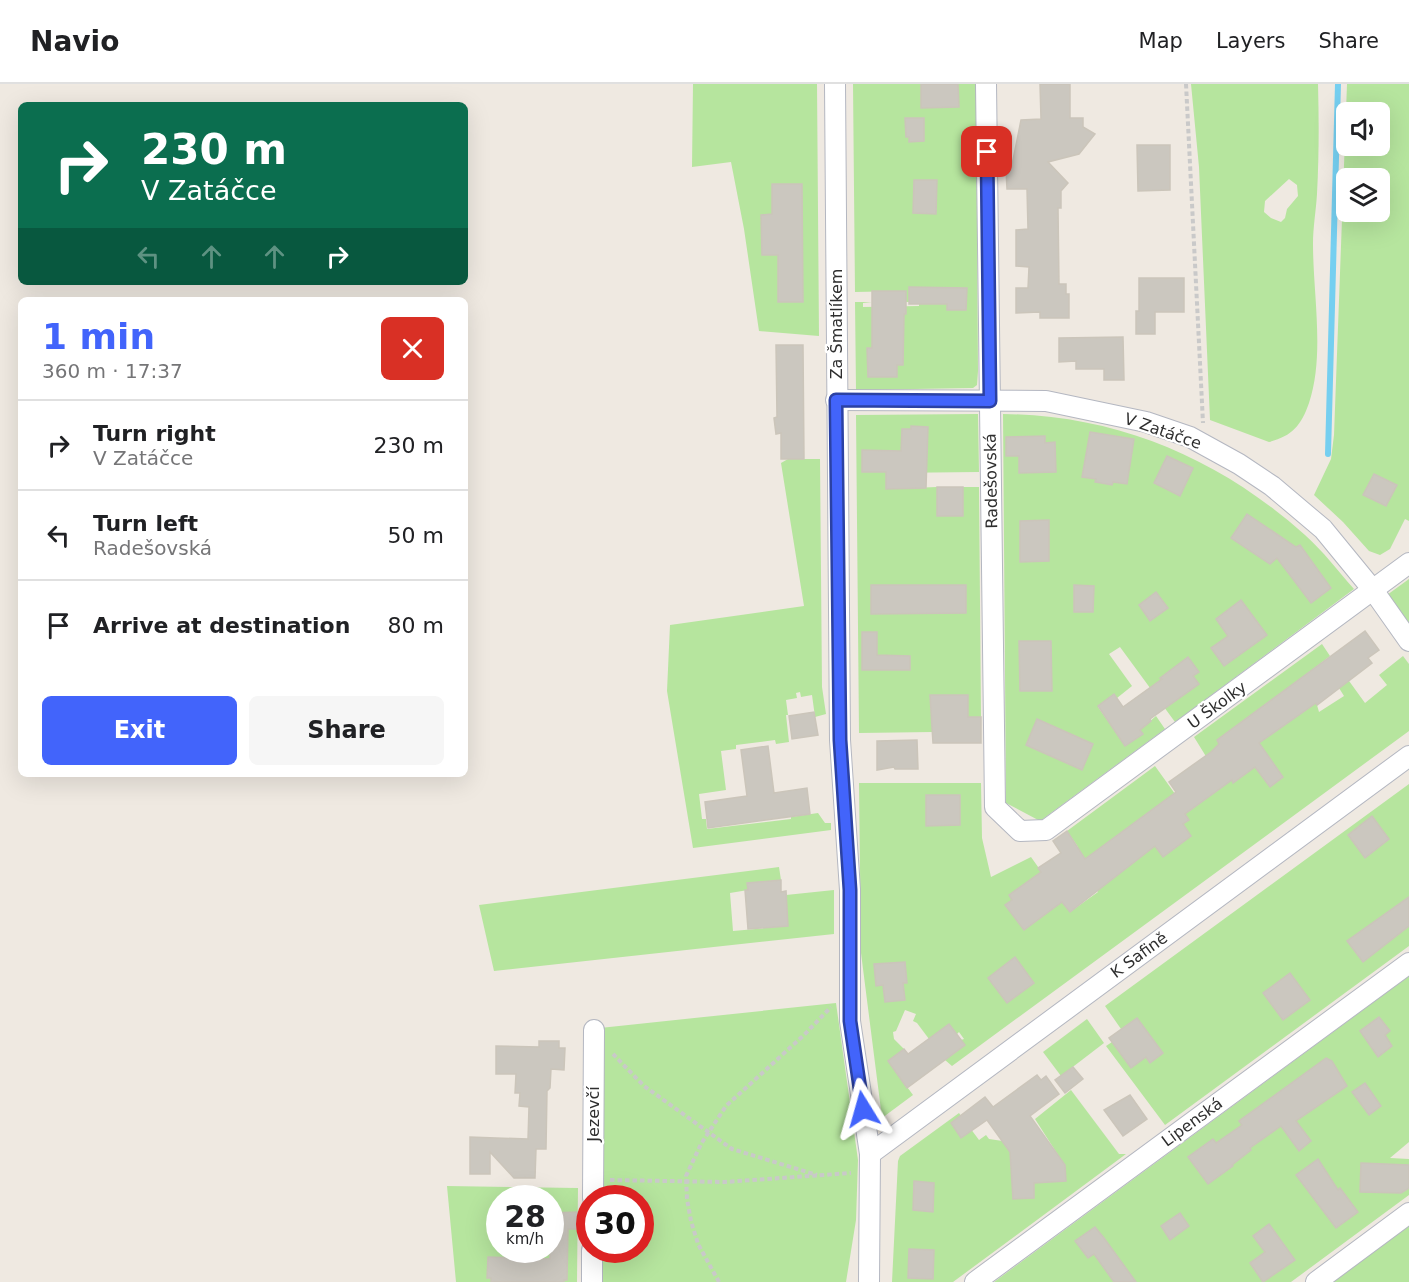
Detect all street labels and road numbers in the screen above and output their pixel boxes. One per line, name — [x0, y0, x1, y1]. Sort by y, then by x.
street label: Za Šmatlíkem — [827, 269, 846, 379]
street label: V Zatáčce — [1122, 409, 1204, 453]
street label: Radešovská — [981, 433, 1001, 529]
street label: U Školky — [1184, 677, 1250, 733]
street label: K Safině — [1107, 928, 1171, 982]
street label: Jezevčí — [584, 1086, 603, 1143]
street label: Lipenská — [1158, 1094, 1226, 1150]

